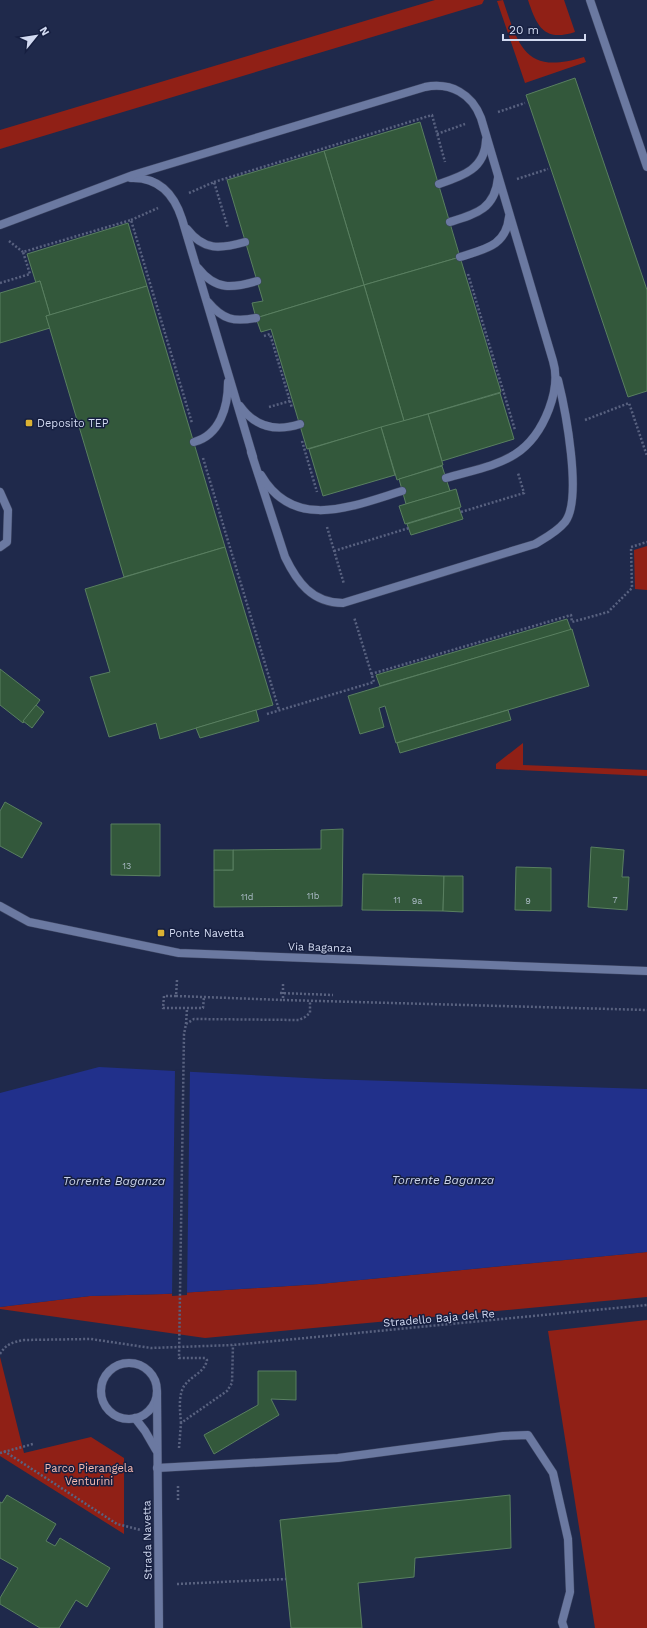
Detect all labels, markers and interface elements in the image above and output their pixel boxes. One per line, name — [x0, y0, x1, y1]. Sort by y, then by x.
north arrow — [16, 16, 56, 56]
scale bar — [503, 16, 585, 42]
text: 20 m — [509, 23, 539, 37]
text: N — [37, 24, 52, 38]
place label: Deposito TEP — [37, 417, 109, 430]
marker: Deposito TEP — [24, 418, 34, 428]
house number: 13 — [123, 861, 131, 871]
house number: 11b — [307, 891, 320, 901]
house number: 11d — [241, 892, 253, 902]
house number: 11 — [393, 895, 401, 905]
house number: 7 — [612, 895, 618, 905]
house number: 9a — [412, 896, 422, 906]
house number: 9 — [525, 896, 531, 906]
place label: Ponte Navetta — [169, 927, 244, 940]
marker: Ponte Navetta — [156, 928, 166, 938]
street label: Via Baganza — [288, 940, 352, 955]
water label: Torrente Baganza — [392, 1173, 495, 1187]
water label: Torrente Baganza — [63, 1174, 166, 1188]
street label: Stradello Baja del Re — [383, 1307, 495, 1330]
park label: Parco Pierangela Venturini — [45, 1462, 133, 1488]
street label: Strada Navetta — [140, 1500, 155, 1580]

